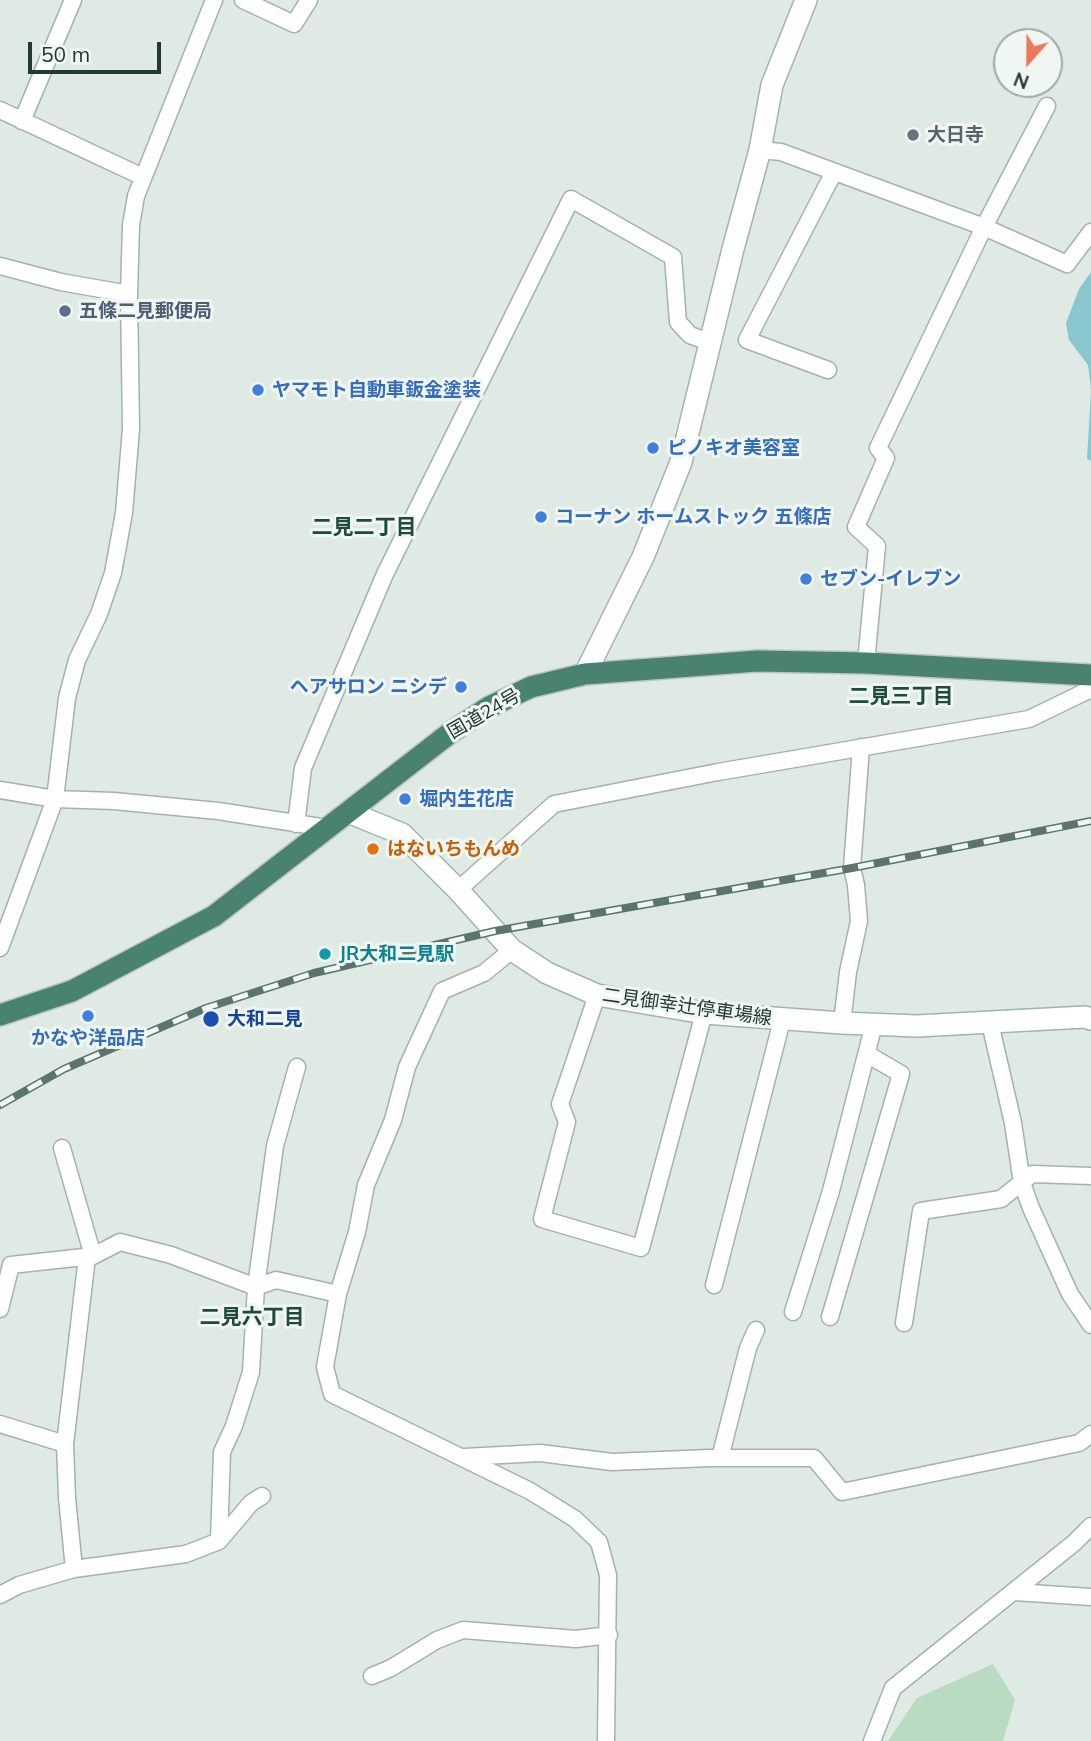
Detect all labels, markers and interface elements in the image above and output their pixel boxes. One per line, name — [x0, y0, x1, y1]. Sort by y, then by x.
scale bar — [32, 28, 164, 72]
north arrow — [993, 28, 1063, 98]
text: 50 m — [41, 41, 90, 67]
text: N — [1010, 67, 1032, 95]
place label: 大日寺 — [927, 124, 984, 146]
marker: 大日寺 — [905, 127, 921, 143]
place label: 五條二見郵便局 — [79, 300, 212, 322]
marker: 五條二見郵便局 — [57, 303, 73, 319]
place label: ヤマモト自動車鈑金塗装 — [272, 379, 481, 401]
marker: ヤマモト自動車鈑金塗装 — [250, 382, 266, 398]
place label: ピノキオ美容室 — [667, 437, 800, 459]
marker: ピノキオ美容室 — [645, 440, 661, 456]
place label: コーナン ホームストック 五條店 — [555, 506, 831, 528]
marker: コーナン ホームストック 五條店 — [533, 509, 549, 525]
district label: 二見二丁目 — [312, 515, 416, 541]
place label: セブン-イレブン — [820, 568, 961, 590]
marker: セブン-イレブン — [798, 571, 814, 587]
place label: ヘアサロン ニシデ — [290, 676, 447, 698]
marker: ヘアサロン ニシデ — [453, 679, 469, 695]
street label: 国道24号 — [444, 684, 524, 744]
district label: 二見三丁目 — [849, 684, 953, 710]
place label: 堀内生花店 — [419, 788, 514, 810]
marker: 堀内生花店 — [397, 791, 413, 807]
place label: はないちもんめ — [387, 838, 520, 860]
marker: はないちもんめ — [365, 841, 381, 857]
place label: JR大和二見駅 — [339, 943, 454, 965]
marker: JR大和二見駅 — [317, 946, 333, 962]
street label: 二見御幸辻停車場線 — [601, 984, 773, 1030]
marker: かなや洋品店 — [80, 1008, 96, 1024]
place label: 大和二見 — [227, 1008, 303, 1030]
marker: 大和二見 — [201, 1009, 221, 1029]
place label: かなや洋品店 — [31, 1027, 145, 1049]
district label: 二見六丁目 — [200, 1305, 304, 1331]

